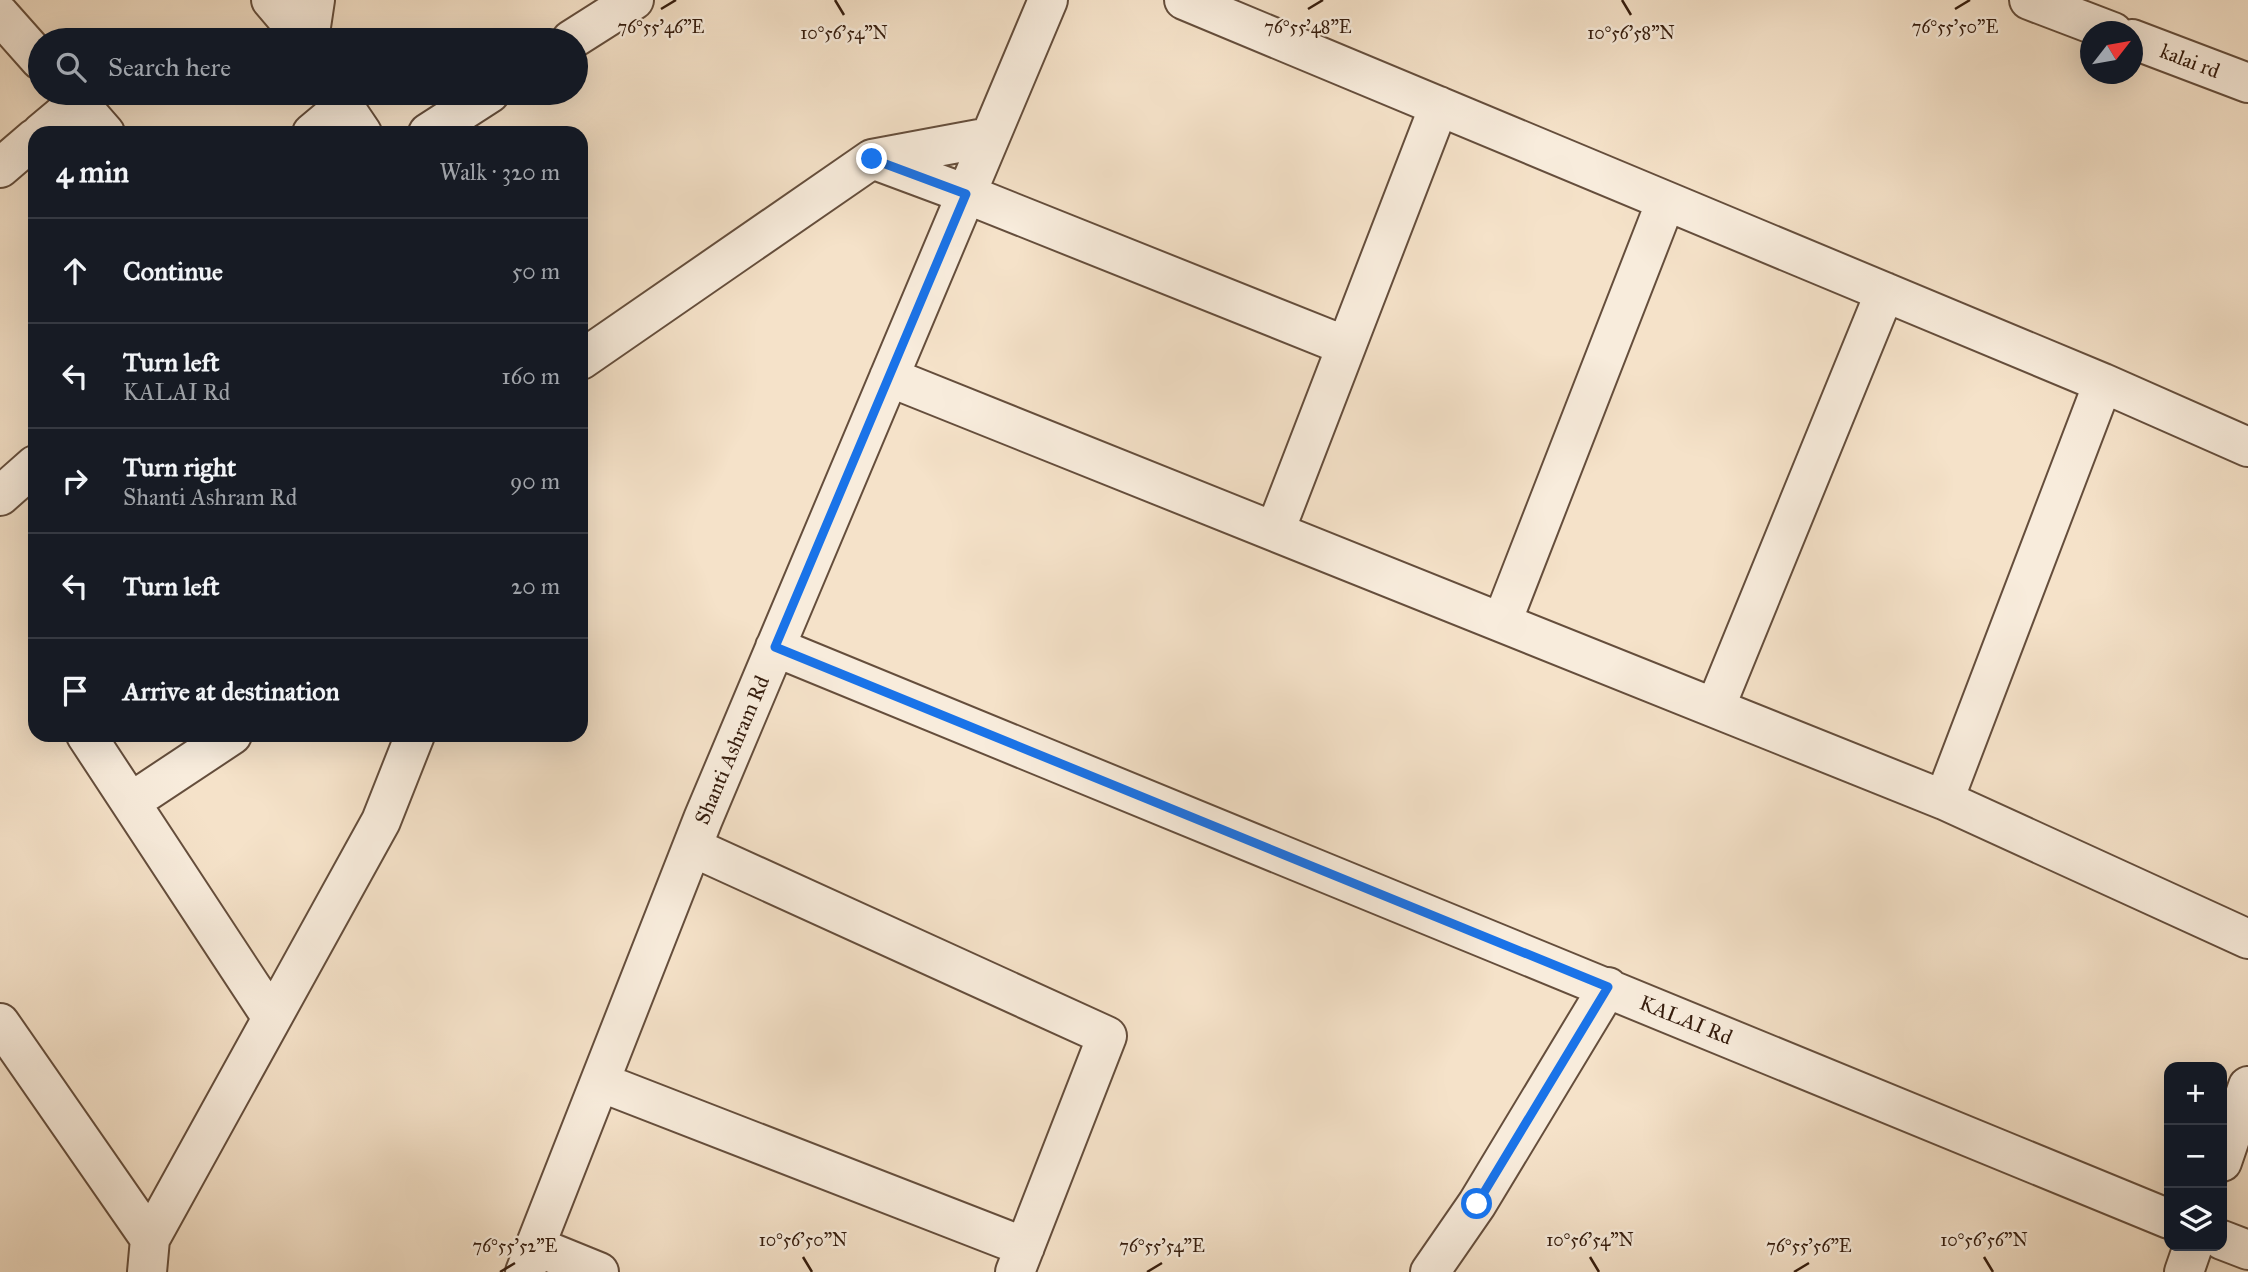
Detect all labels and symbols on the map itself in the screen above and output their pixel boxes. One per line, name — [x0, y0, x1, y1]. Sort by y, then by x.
text: 76°55'46"E — [617, 16, 705, 38]
text: 76°55'48"E — [1264, 16, 1352, 38]
text: 76°55'50"E — [1912, 16, 1998, 38]
north arrow — [2080, 21, 2143, 84]
text: 10°56'54"N — [800, 22, 888, 44]
text: 10°56'58"N — [1587, 22, 1675, 44]
street label: kalai rd — [2156, 38, 2224, 84]
route end — [856, 143, 887, 174]
street label: Shanti Ashram Rd — [689, 671, 775, 828]
street label: KALAI Rd — [1636, 990, 1737, 1051]
route start — [1461, 1188, 1492, 1219]
text: 10°56'50"N — [759, 1229, 847, 1251]
text: 10°56'54"N — [1546, 1229, 1634, 1251]
text: 10°56'56"N — [1940, 1229, 2028, 1251]
text: 76°55'52"E — [472, 1235, 558, 1257]
text: 76°55'54"E — [1119, 1235, 1205, 1257]
text: 76°55'56"E — [1766, 1235, 1852, 1257]

